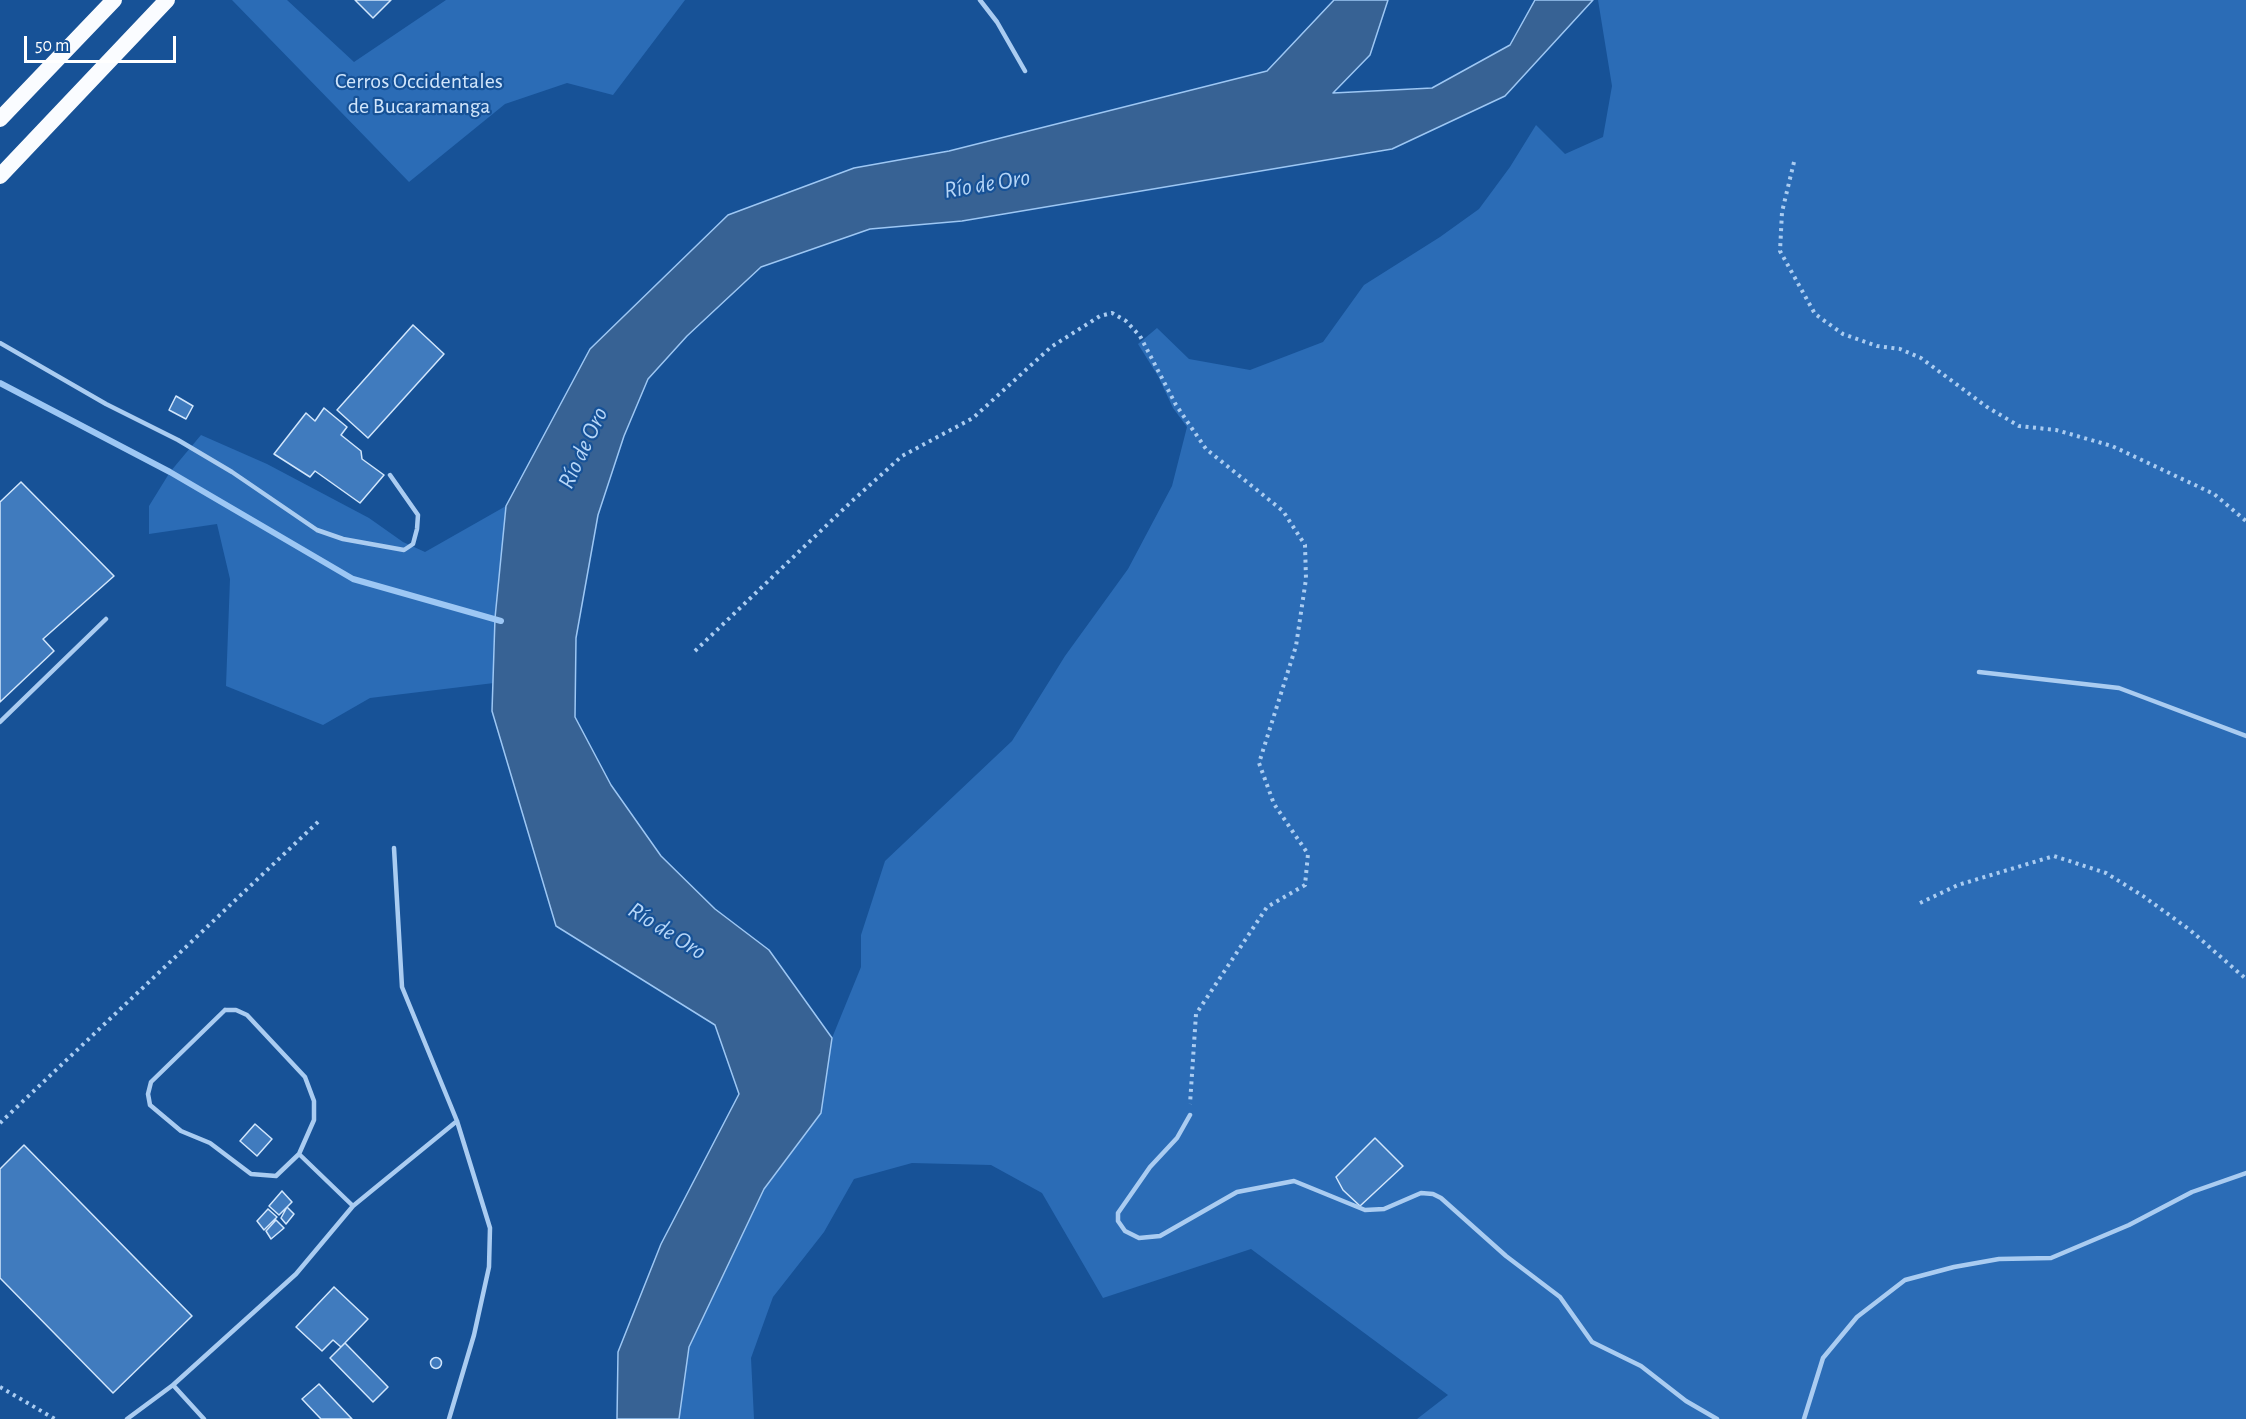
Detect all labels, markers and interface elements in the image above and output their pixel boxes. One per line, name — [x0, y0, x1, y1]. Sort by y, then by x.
scale bar — [27, 24, 178, 62]
text: 50 m — [35, 37, 69, 55]
park label: Cerros Occidentales de Bucaramanga — [335, 68, 503, 119]
water label: Río de Oro — [942, 163, 1032, 205]
water label: Río de Oro — [552, 403, 614, 493]
water label: Río de Oro — [623, 896, 711, 966]

